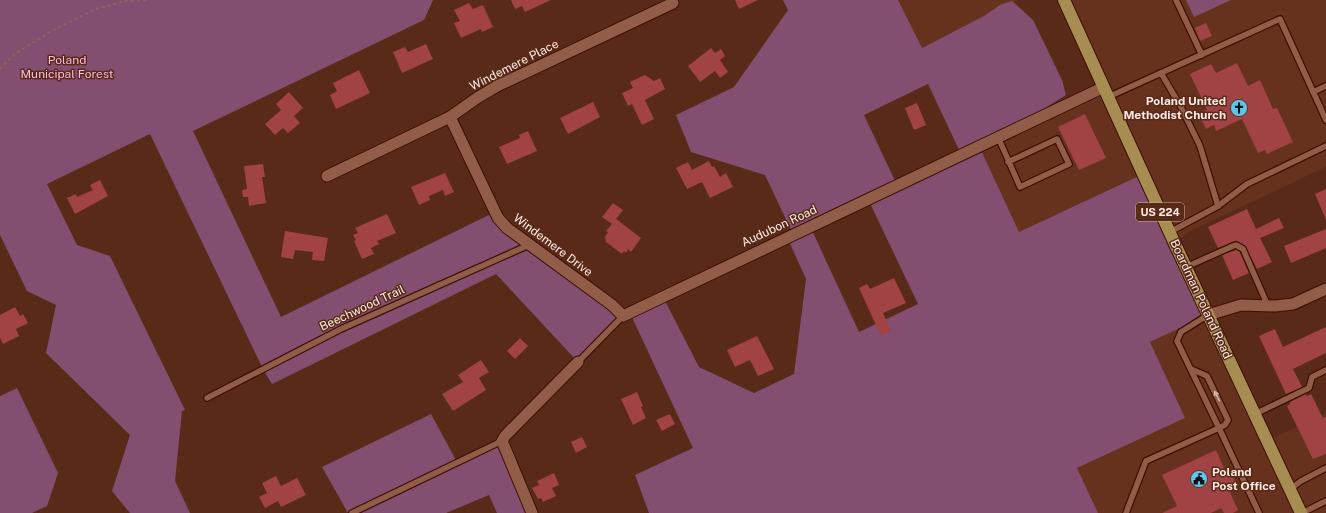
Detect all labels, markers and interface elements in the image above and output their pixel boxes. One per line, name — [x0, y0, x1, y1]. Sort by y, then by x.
street label: Windemere Place — [467, 36, 561, 93]
park label: Poland Municipal Forest — [20, 53, 114, 81]
place label: Poland United Methodist Church — [1123, 94, 1226, 122]
church icon: Poland United Methodist Church — [1229, 98, 1249, 118]
street label: Audubon Road — [739, 202, 819, 250]
road number: US 224 — [1136, 203, 1184, 221]
street label: Windemere Drive — [511, 211, 596, 279]
street label: Boardman Poland Road — [1167, 237, 1235, 361]
street label: Beechwood Trail — [317, 282, 407, 334]
one-way arrow — [1214, 390, 1220, 402]
place label: Poland Post Office — [1212, 465, 1276, 493]
public building icon: Poland Post Office — [1189, 469, 1209, 489]

